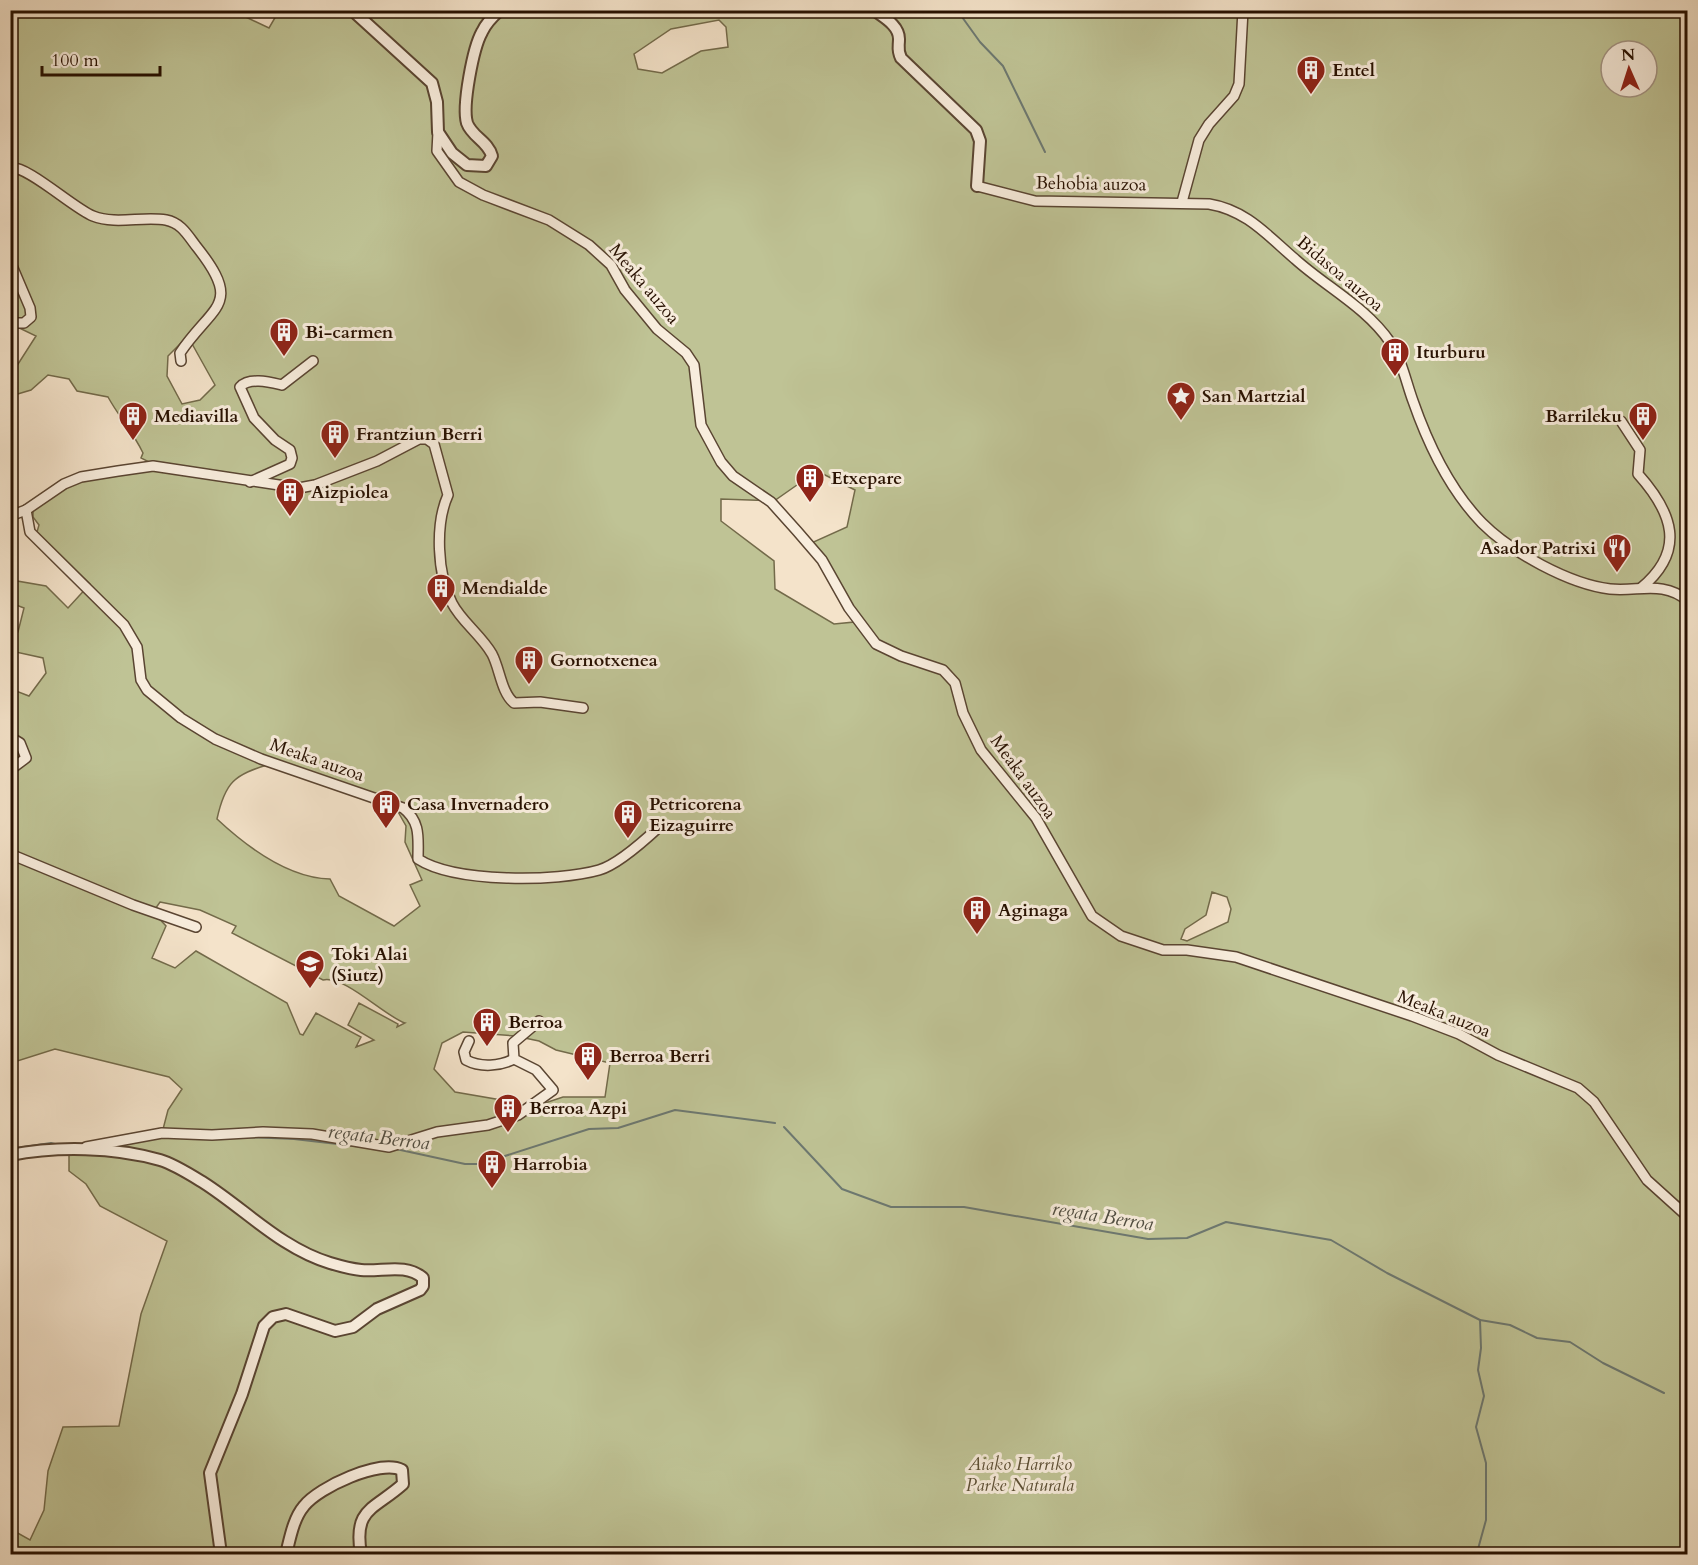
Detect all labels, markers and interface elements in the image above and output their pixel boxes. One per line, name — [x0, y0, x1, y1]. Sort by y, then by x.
scale bar — [42, 39, 160, 77]
north arrow — [1599, 39, 1659, 99]
text: N — [1621, 44, 1636, 66]
text: 100 m — [51, 48, 99, 73]
building icon: Entel — [1295, 54, 1327, 96]
place label: Entel — [1332, 58, 1375, 83]
street label: Behobia auzoa — [1036, 171, 1147, 197]
street label: Bidasoa auzoa — [1291, 230, 1389, 318]
street label: Meaka auzoa — [603, 238, 685, 330]
building icon: Bi-carmen — [268, 316, 300, 358]
place label: Bi-carmen — [305, 320, 394, 345]
building icon: Iturburu — [1379, 336, 1411, 378]
place label: Iturburu — [1416, 340, 1486, 365]
place icon: San Martzial — [1165, 380, 1197, 422]
place label: San Martzial — [1202, 384, 1306, 409]
building icon: Mediavilla — [117, 400, 149, 442]
building icon: Barrileku — [1627, 400, 1659, 442]
place label: Mediavilla — [154, 404, 239, 429]
place label: Barrileku — [1545, 404, 1622, 429]
building icon: Frantziun Berri — [319, 418, 351, 460]
place label: Frantziun Berri — [356, 422, 483, 447]
building icon: Etxepare — [794, 462, 826, 504]
place label: Etxepare — [831, 466, 902, 491]
building icon: Aizpiolea — [274, 476, 306, 518]
place label: Aizpiolea — [311, 480, 389, 505]
restaurant icon: Asador Patrixi — [1601, 532, 1633, 574]
place label: Asador Patrixi — [1480, 536, 1596, 561]
building icon: Mendialde — [425, 572, 457, 614]
place label: Mendialde — [462, 576, 548, 601]
building icon: Gornotxenea — [513, 644, 545, 686]
place label: Gornotxenea — [550, 648, 658, 673]
street label: Meaka auzoa — [984, 730, 1062, 824]
street label: Meaka auzoa — [266, 732, 368, 788]
building icon: Casa Invernadero — [370, 788, 402, 830]
place label: Casa Invernadero — [407, 792, 549, 817]
place label: Petricorena Eizaguirre — [649, 792, 742, 838]
building icon: Petricorena Eizaguirre — [612, 798, 644, 840]
building icon: Aginaga — [961, 894, 993, 936]
place label: Aginaga — [998, 898, 1068, 923]
place label: Toki Alai (Siutz) — [331, 942, 408, 988]
school or university icon: Toki Alai (Siutz) — [294, 948, 326, 990]
street label: Meaka auzoa — [1394, 984, 1494, 1044]
building icon: Berroa — [471, 1006, 503, 1048]
place label: Berroa — [508, 1010, 563, 1035]
building icon: Berroa Berri — [572, 1040, 604, 1082]
place label: Berroa Berri — [609, 1044, 710, 1069]
building icon: Berroa Azpi — [492, 1092, 524, 1134]
place label: Berroa Azpi — [529, 1096, 627, 1121]
water label: regata Berroa — [327, 1117, 431, 1157]
building icon: Harrobia — [476, 1148, 508, 1190]
place label: Harrobia — [513, 1152, 588, 1177]
water label: regata Berroa — [1050, 1195, 1156, 1237]
park label: Aiako Harriko Parke Naturala — [966, 1452, 1074, 1498]

